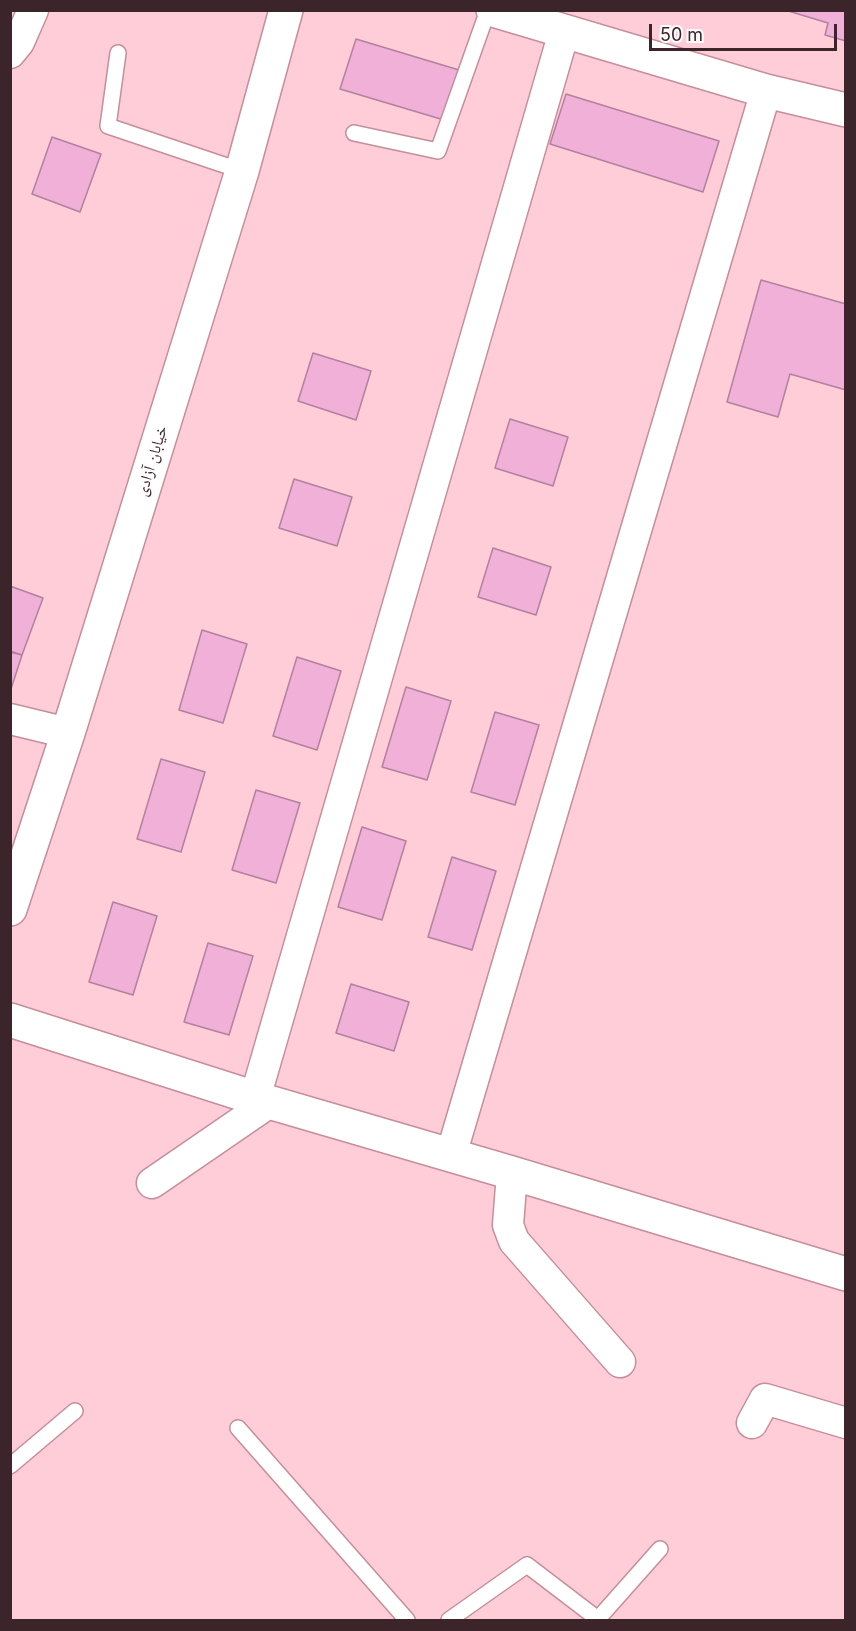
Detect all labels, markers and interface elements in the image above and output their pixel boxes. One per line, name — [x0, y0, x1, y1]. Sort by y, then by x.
scale bar — [652, 12, 840, 50]
text: 50 m — [660, 24, 703, 45]
street label: خیابان آزادی — [132, 423, 172, 499]

